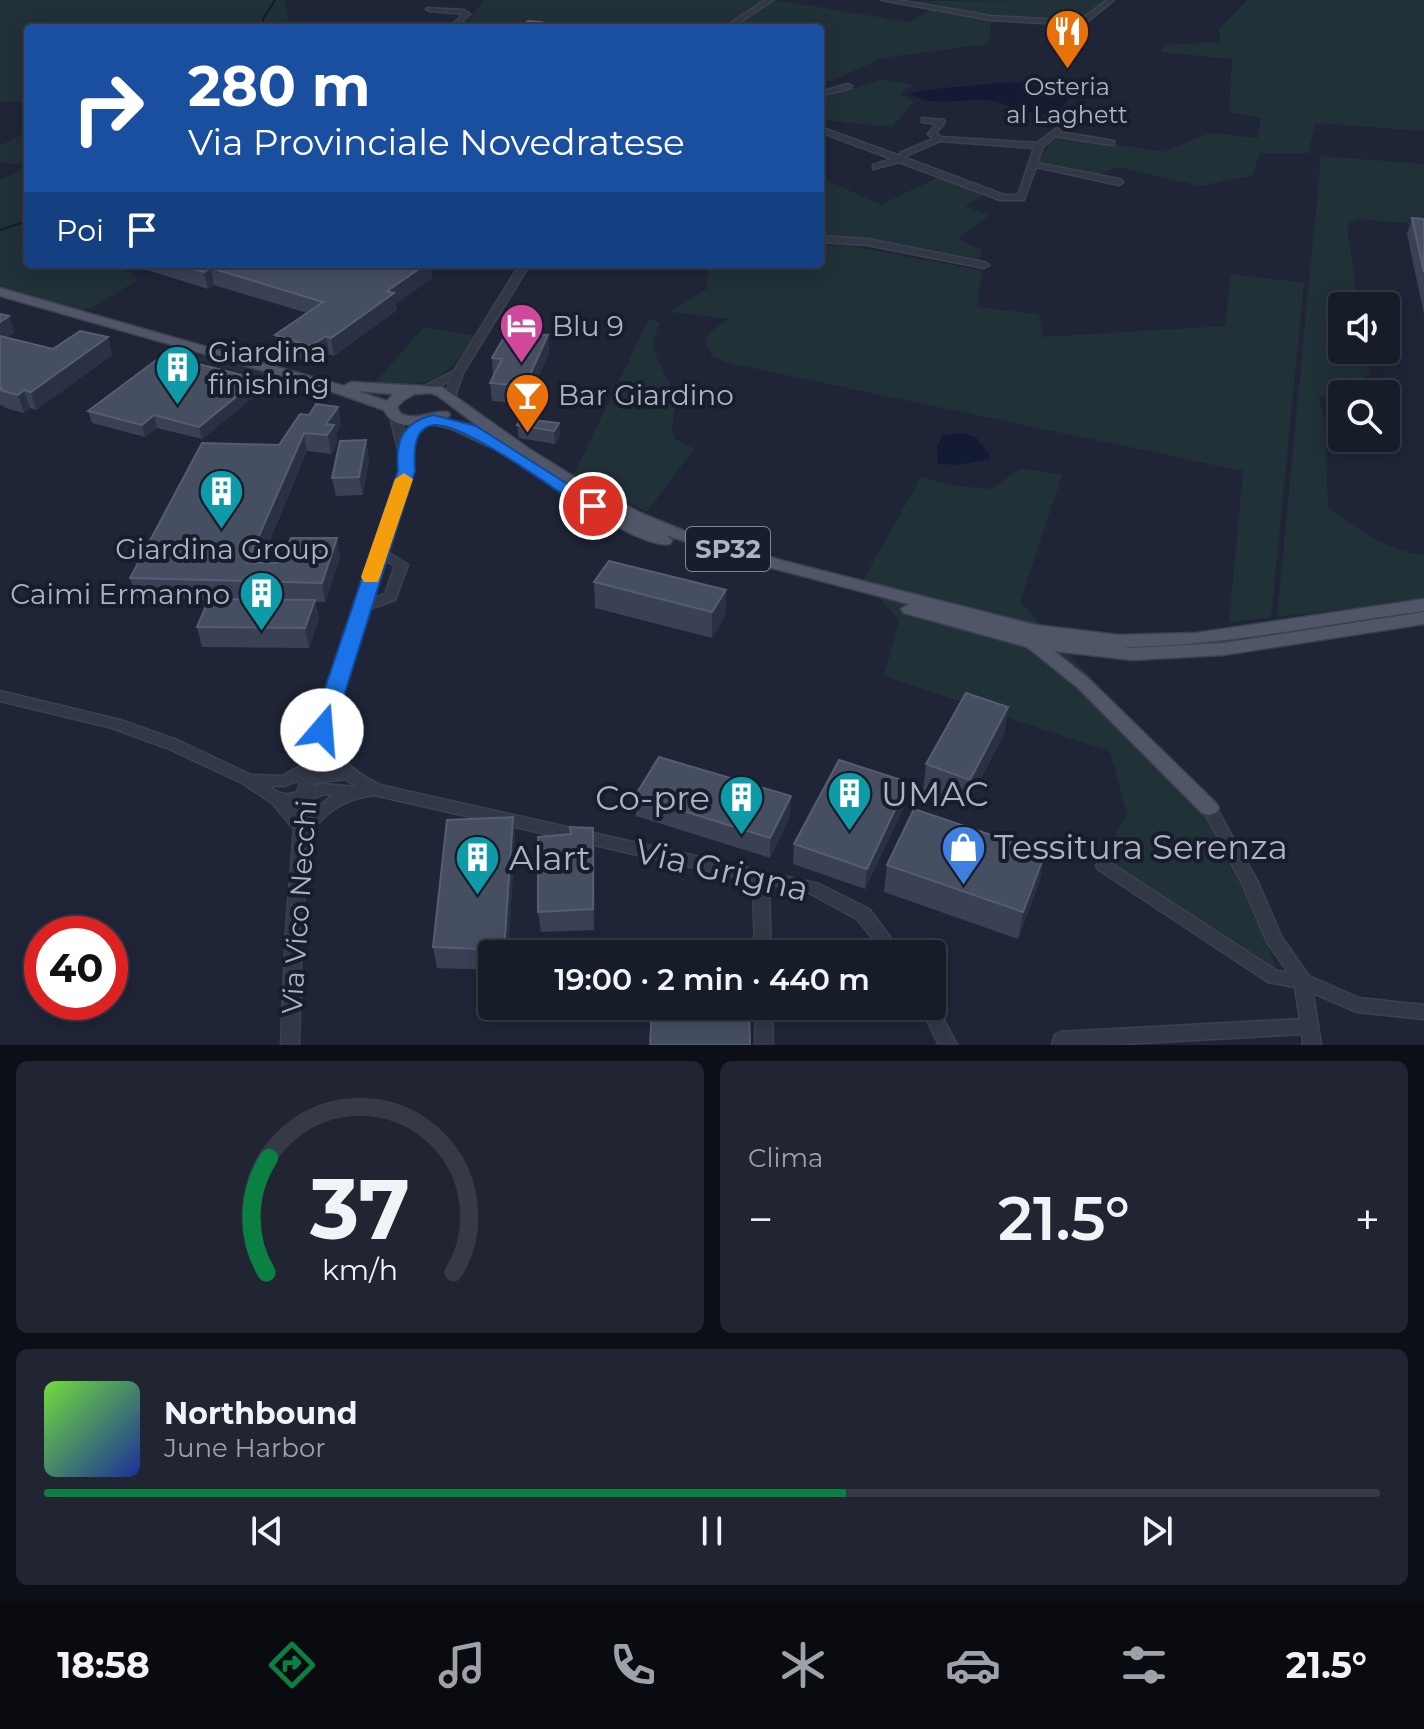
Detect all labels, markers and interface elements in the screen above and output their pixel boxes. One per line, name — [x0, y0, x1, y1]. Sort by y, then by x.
restaurant icon: Osteria al Laghett — [1043, 8, 1091, 71]
text: 280 m — [188, 52, 371, 120]
icon: right — [56, 56, 160, 160]
place label: Osteria al Laghett — [1006, 72, 1128, 129]
text: Via Provinciale Novedratese — [188, 120, 685, 164]
icon: arrive — [120, 208, 164, 252]
text: Poi — [56, 212, 104, 249]
map controls — [1328, 292, 1400, 452]
button: sound — [1328, 292, 1400, 364]
hotel icon: Blu 9 — [497, 302, 545, 365]
place label: Blu 9 — [552, 309, 624, 343]
place label: Giardina finishing — [208, 335, 330, 401]
building icon: Giardina finishing — [153, 344, 201, 407]
bar icon: Bar Giardino — [503, 371, 551, 434]
place label: Bar Giardino — [558, 378, 734, 412]
button: search — [1328, 380, 1400, 452]
building icon: Giardina Group — [198, 468, 246, 531]
pin — [559, 472, 627, 540]
icon: arrive — [571, 484, 615, 528]
road number: SP32 — [686, 527, 770, 571]
place label: Giardina Group — [115, 532, 329, 566]
building icon: Caimi Ermanno — [237, 570, 285, 633]
place label: Caimi Ermanno — [10, 577, 230, 611]
position arrow — [280, 688, 364, 772]
building icon: UMAC — [826, 770, 874, 833]
place label: UMAC — [881, 773, 989, 815]
building icon: Co-pre — [717, 774, 765, 837]
place label: Co-pre — [595, 777, 710, 819]
street label: Via Vico Necchi — [275, 799, 323, 1015]
shop icon: Tessitura Serenza — [939, 823, 987, 886]
place label: Tessitura Serenza — [994, 826, 1288, 868]
street label: Via Grigna — [631, 830, 813, 910]
building icon: Alart — [454, 834, 502, 897]
place label: Alart — [509, 837, 591, 879]
speed limit sign: 40 — [24, 916, 128, 1020]
text: 19:00 · 2 min · 440 m — [554, 961, 870, 998]
text: Clima — [748, 1142, 823, 1174]
text: 37 — [309, 1158, 410, 1260]
text: 21.5° — [998, 1182, 1130, 1255]
text: − — [748, 1192, 773, 1246]
text: + — [1355, 1192, 1380, 1246]
text: km/h — [322, 1252, 398, 1287]
text: Northbound — [164, 1395, 358, 1432]
text: June Harbor — [164, 1432, 326, 1464]
icon: previous — [245, 1509, 289, 1553]
icon: pause — [690, 1509, 734, 1553]
icon: next — [1135, 1509, 1179, 1553]
icon: directions — [264, 1637, 320, 1693]
icon: music — [434, 1637, 490, 1693]
icon: phone — [605, 1637, 661, 1693]
icon: climate — [775, 1637, 831, 1693]
icon: car — [945, 1637, 1001, 1693]
icon: filters — [1116, 1637, 1172, 1693]
text: 18:58 — [57, 1643, 150, 1687]
text: 21.5° — [1286, 1643, 1367, 1687]

